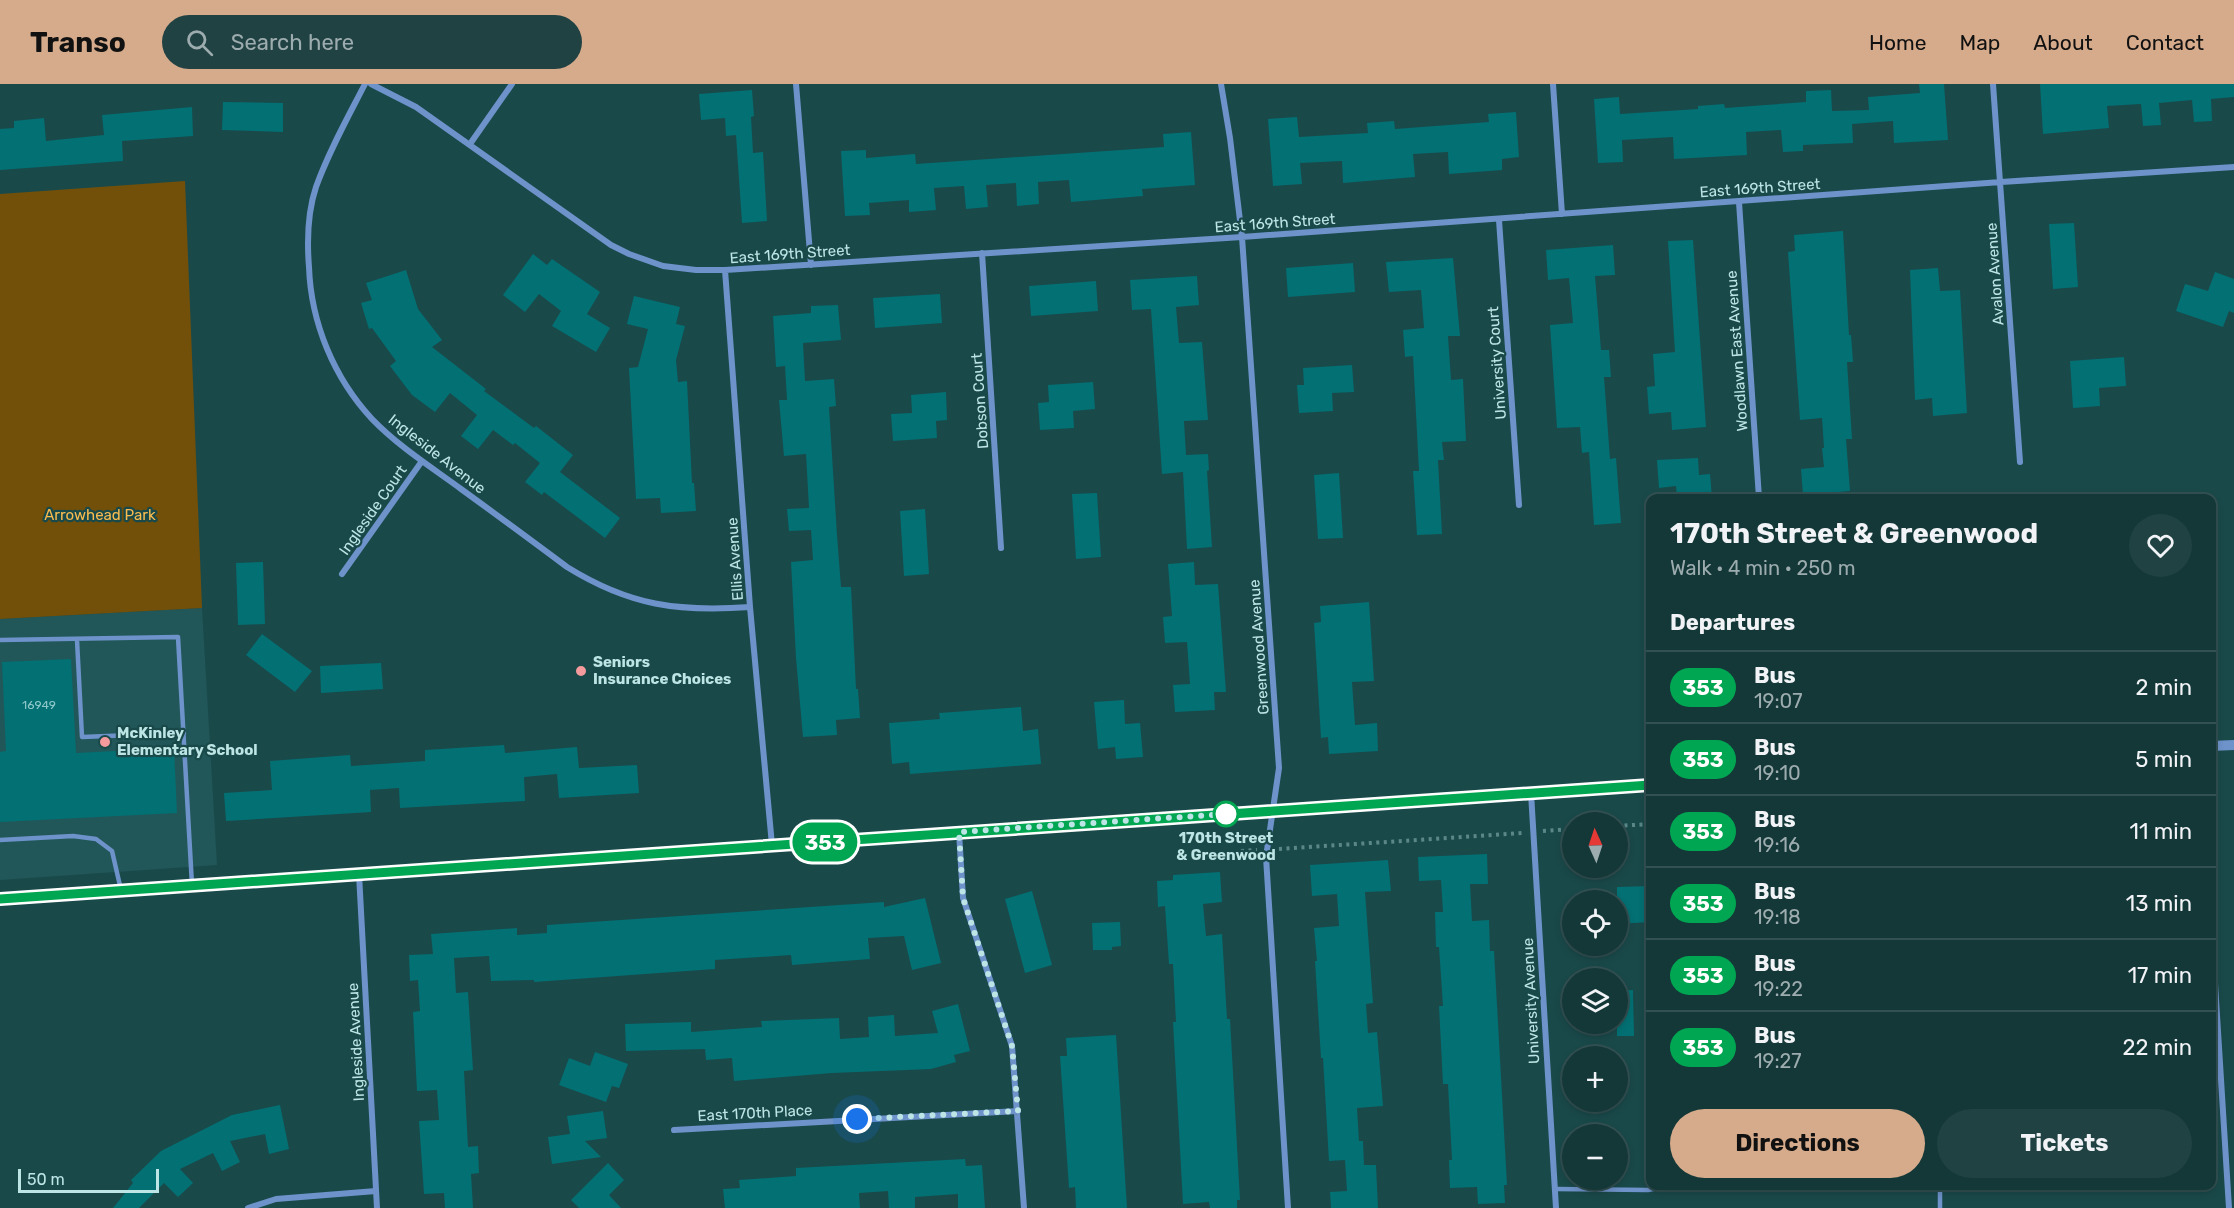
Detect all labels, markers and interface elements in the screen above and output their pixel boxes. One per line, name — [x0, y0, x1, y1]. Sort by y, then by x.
search box — [162, 15, 582, 69]
text: Transo — [30, 26, 126, 59]
icon: search — [183, 26, 216, 59]
text: Search here — [231, 29, 354, 56]
text: Home — [1869, 30, 1926, 55]
text: Map — [1959, 30, 2000, 55]
text: About — [2033, 30, 2093, 55]
text: Contact — [2126, 30, 2204, 55]
street label: East 169th Street — [1699, 175, 1821, 201]
street label: East 169th Street — [1214, 210, 1336, 236]
street label: Avalon Avenue — [1982, 222, 2008, 326]
street label: East 169th Street — [729, 241, 851, 267]
street label: Woodlawn East Avenue — [1722, 270, 1752, 432]
street label: University Court — [1484, 306, 1510, 420]
street label: Dobson Court — [968, 352, 992, 450]
street label: Ingleside Avenue — [385, 410, 489, 498]
street label: Ingleside Court — [335, 461, 411, 558]
park label: Arrowhead Park — [44, 506, 156, 524]
button: heart — [2129, 514, 2192, 577]
street label: Ellis Avenue — [723, 517, 747, 601]
text: 170th Street & Greenwood — [1670, 517, 2038, 550]
text: Walk · 4 min · 250 m — [1670, 556, 1855, 580]
street label: Greenwood Avenue — [1245, 579, 1273, 715]
text: Departures — [1670, 609, 1795, 636]
place label: Seniors Insurance Choices — [593, 653, 731, 688]
text: Bus — [1754, 662, 1796, 689]
marker: Seniors Insurance Choices — [574, 664, 588, 678]
text: 2 min — [2135, 674, 2192, 701]
text: 353 — [1682, 675, 1724, 700]
text: 19:07 — [1754, 689, 1803, 713]
house number: 16949 — [22, 698, 56, 712]
place label: McKinley Elementary School — [117, 724, 258, 759]
text: Bus — [1754, 734, 1796, 761]
marker: McKinley Elementary School — [98, 735, 112, 749]
text: 5 min — [2135, 746, 2192, 773]
text: 353 — [1682, 747, 1724, 772]
text: 19:10 — [1754, 761, 1801, 785]
marker: 170th Street & Greenwood — [1213, 801, 1239, 827]
text: Bus — [1754, 806, 1796, 833]
north arrow — [1562, 812, 1628, 878]
map controls — [1562, 812, 1628, 1190]
text: 11 min — [2130, 818, 2192, 845]
text: 353 — [1682, 819, 1724, 844]
line badge: 353 — [790, 822, 860, 861]
place label: 170th Street & Greenwood — [1176, 829, 1276, 864]
text: 353 — [804, 830, 846, 855]
text: 19:16 — [1754, 833, 1800, 857]
text: Bus — [1754, 878, 1796, 905]
button: locate — [1562, 890, 1628, 956]
text: 13 min — [2126, 890, 2192, 917]
text: 353 — [1682, 891, 1724, 916]
text: 19:18 — [1754, 905, 1801, 929]
street label: University Avenue — [1519, 938, 1543, 1064]
text: Bus — [1754, 950, 1796, 977]
text: 17 min — [2128, 962, 2192, 989]
text: 353 — [1682, 963, 1724, 988]
button: layers — [1562, 968, 1628, 1034]
text: 19:22 — [1754, 977, 1803, 1001]
street label: Ingleside Avenue — [344, 982, 368, 1102]
text: Bus — [1754, 1022, 1796, 1049]
text: 22 min — [2123, 1034, 2192, 1061]
text: 353 — [1682, 1035, 1724, 1060]
button: + — [1562, 1046, 1628, 1112]
text: 19:27 — [1754, 1049, 1802, 1073]
street label: East 170th Place — [697, 1101, 813, 1125]
your location — [842, 1104, 872, 1134]
button: Directions — [1670, 1109, 1925, 1178]
button: Tickets — [1937, 1109, 2192, 1178]
button: − — [1562, 1124, 1628, 1190]
scale bar — [18, 1166, 159, 1194]
text: 50 m — [27, 1170, 65, 1189]

